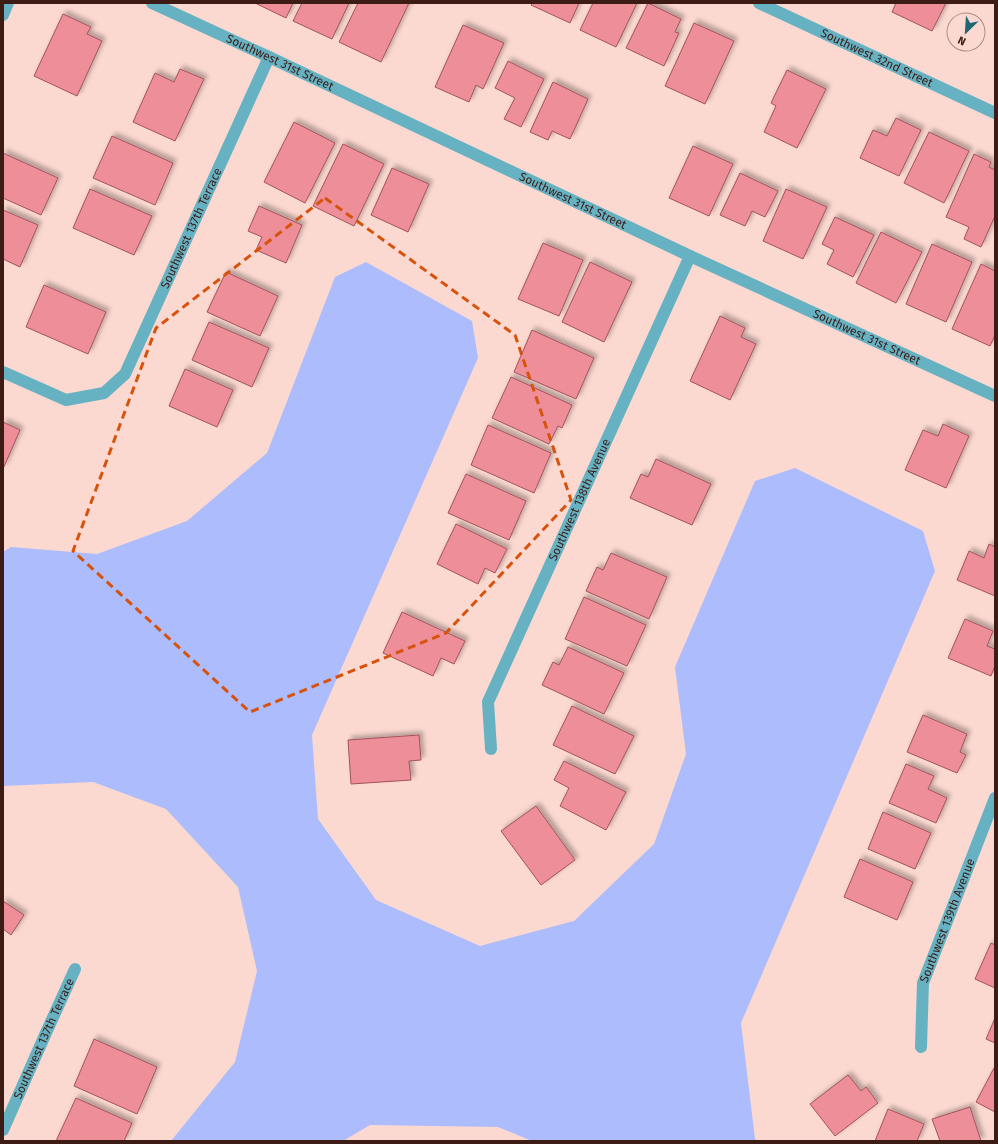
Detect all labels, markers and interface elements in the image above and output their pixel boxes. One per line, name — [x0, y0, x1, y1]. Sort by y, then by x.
north arrow — [946, 12, 986, 52]
street label: Southwest 32nd Street — [819, 26, 936, 90]
street label: Southwest 31st Street — [224, 31, 336, 94]
text: N — [956, 33, 968, 48]
street label: Southwest 137th Terrace — [158, 166, 225, 291]
street label: Southwest 31st Street — [517, 169, 629, 232]
street label: Southwest 31st Street — [811, 306, 923, 368]
street label: Southwest 138th Avenue — [546, 437, 613, 563]
street label: Southwest 139th Avenue — [917, 857, 978, 985]
street label: Southwest 137th Terrace — [11, 976, 77, 1101]

